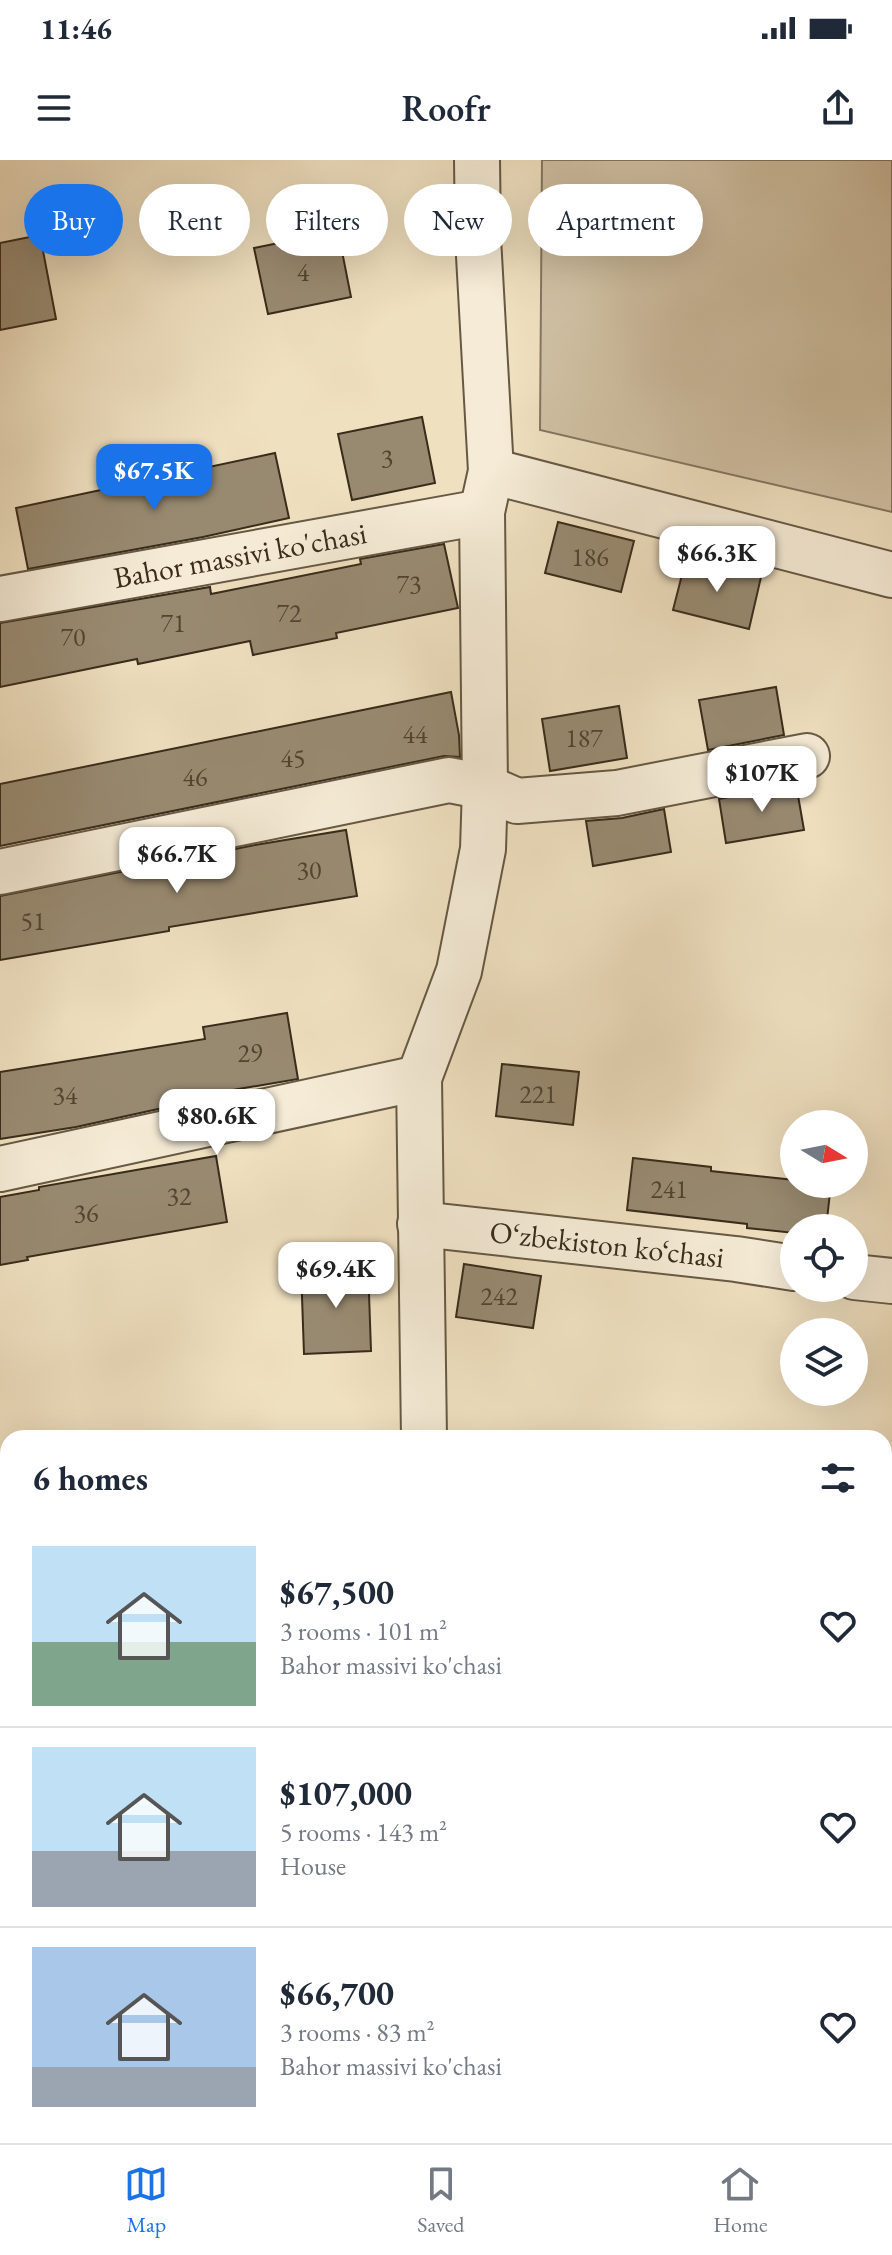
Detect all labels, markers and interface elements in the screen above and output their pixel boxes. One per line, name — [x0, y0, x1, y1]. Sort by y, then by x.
text: 11:46 — [40, 9, 112, 48]
text: Roofr — [401, 85, 491, 132]
icon: menu — [32, 86, 76, 130]
icon: share — [816, 86, 860, 130]
chip: Buy — [24, 184, 123, 256]
chip: Rent — [139, 184, 250, 256]
chip: Filters — [266, 184, 388, 256]
chip: New — [404, 184, 512, 256]
chip: Apartment — [528, 184, 703, 256]
house number: 4 — [297, 255, 310, 289]
house number: 3 — [381, 441, 393, 475]
pin: $67.5K — [89, 444, 219, 512]
text: $67.5K — [114, 453, 194, 487]
street label: Bahor massivi ko'chasi — [111, 513, 370, 597]
pin: $66.3K — [652, 526, 782, 594]
text: $66.3K — [677, 535, 757, 569]
house number: 186 — [571, 540, 609, 574]
house number: 73 — [397, 567, 421, 601]
house number: 72 — [277, 596, 302, 630]
house number: 71 — [161, 606, 185, 640]
house number: 70 — [61, 620, 85, 654]
house number: 44 — [403, 717, 428, 751]
house number: 187 — [565, 721, 603, 755]
house number: 45 — [281, 741, 305, 775]
pin: $107K — [706, 746, 818, 814]
text: $107K — [725, 755, 799, 789]
house number: 46 — [183, 760, 207, 794]
pin: $66.7K — [112, 827, 242, 895]
text: $66.7K — [137, 836, 217, 870]
house number: 30 — [297, 853, 321, 887]
house number: 51 — [21, 904, 45, 938]
house number: 29 — [238, 1036, 263, 1070]
house number: 221 — [519, 1077, 557, 1111]
house number: 34 — [53, 1078, 78, 1112]
pin: $80.6K — [152, 1089, 282, 1157]
text: $80.6K — [177, 1098, 257, 1132]
north arrow — [780, 1110, 868, 1198]
map controls — [780, 1110, 868, 1406]
house number: 241 — [650, 1172, 688, 1206]
house number: 32 — [167, 1179, 192, 1213]
house number: 36 — [74, 1196, 98, 1230]
street label: O‘zbekiston ko‘chasi — [488, 1212, 726, 1277]
button: locate — [780, 1214, 868, 1302]
pin: $69.4K — [271, 1242, 401, 1310]
text: $69.4K — [296, 1251, 376, 1285]
house number: 242 — [480, 1279, 518, 1313]
button: layers — [780, 1318, 868, 1406]
text: 6 homes — [32, 1456, 148, 1500]
icon: filters — [816, 1456, 860, 1500]
text: $67,500 — [280, 1570, 394, 1614]
icon: home — [96, 1578, 192, 1674]
icon: heart — [816, 1604, 860, 1648]
text: 3 rooms · 101 m² — [280, 1614, 447, 1648]
text: Bahor massivi ko'chasi — [280, 1648, 502, 1682]
text: $107,000 — [280, 1771, 412, 1815]
icon: home — [96, 1779, 192, 1875]
icon: heart — [816, 1805, 860, 1849]
text: 5 rooms · 143 m² — [280, 1815, 447, 1849]
text: House — [280, 1849, 346, 1883]
text: $66,700 — [280, 1971, 394, 2015]
icon: home — [96, 1979, 192, 2075]
icon: heart — [816, 2005, 860, 2049]
text: 3 rooms · 83 m² — [280, 2015, 435, 2049]
text: Bahor massivi ko'chasi — [280, 2049, 502, 2083]
tab: Map — [124, 2162, 168, 2239]
tab: Saved — [417, 2162, 464, 2239]
tab: Home — [713, 2162, 768, 2239]

